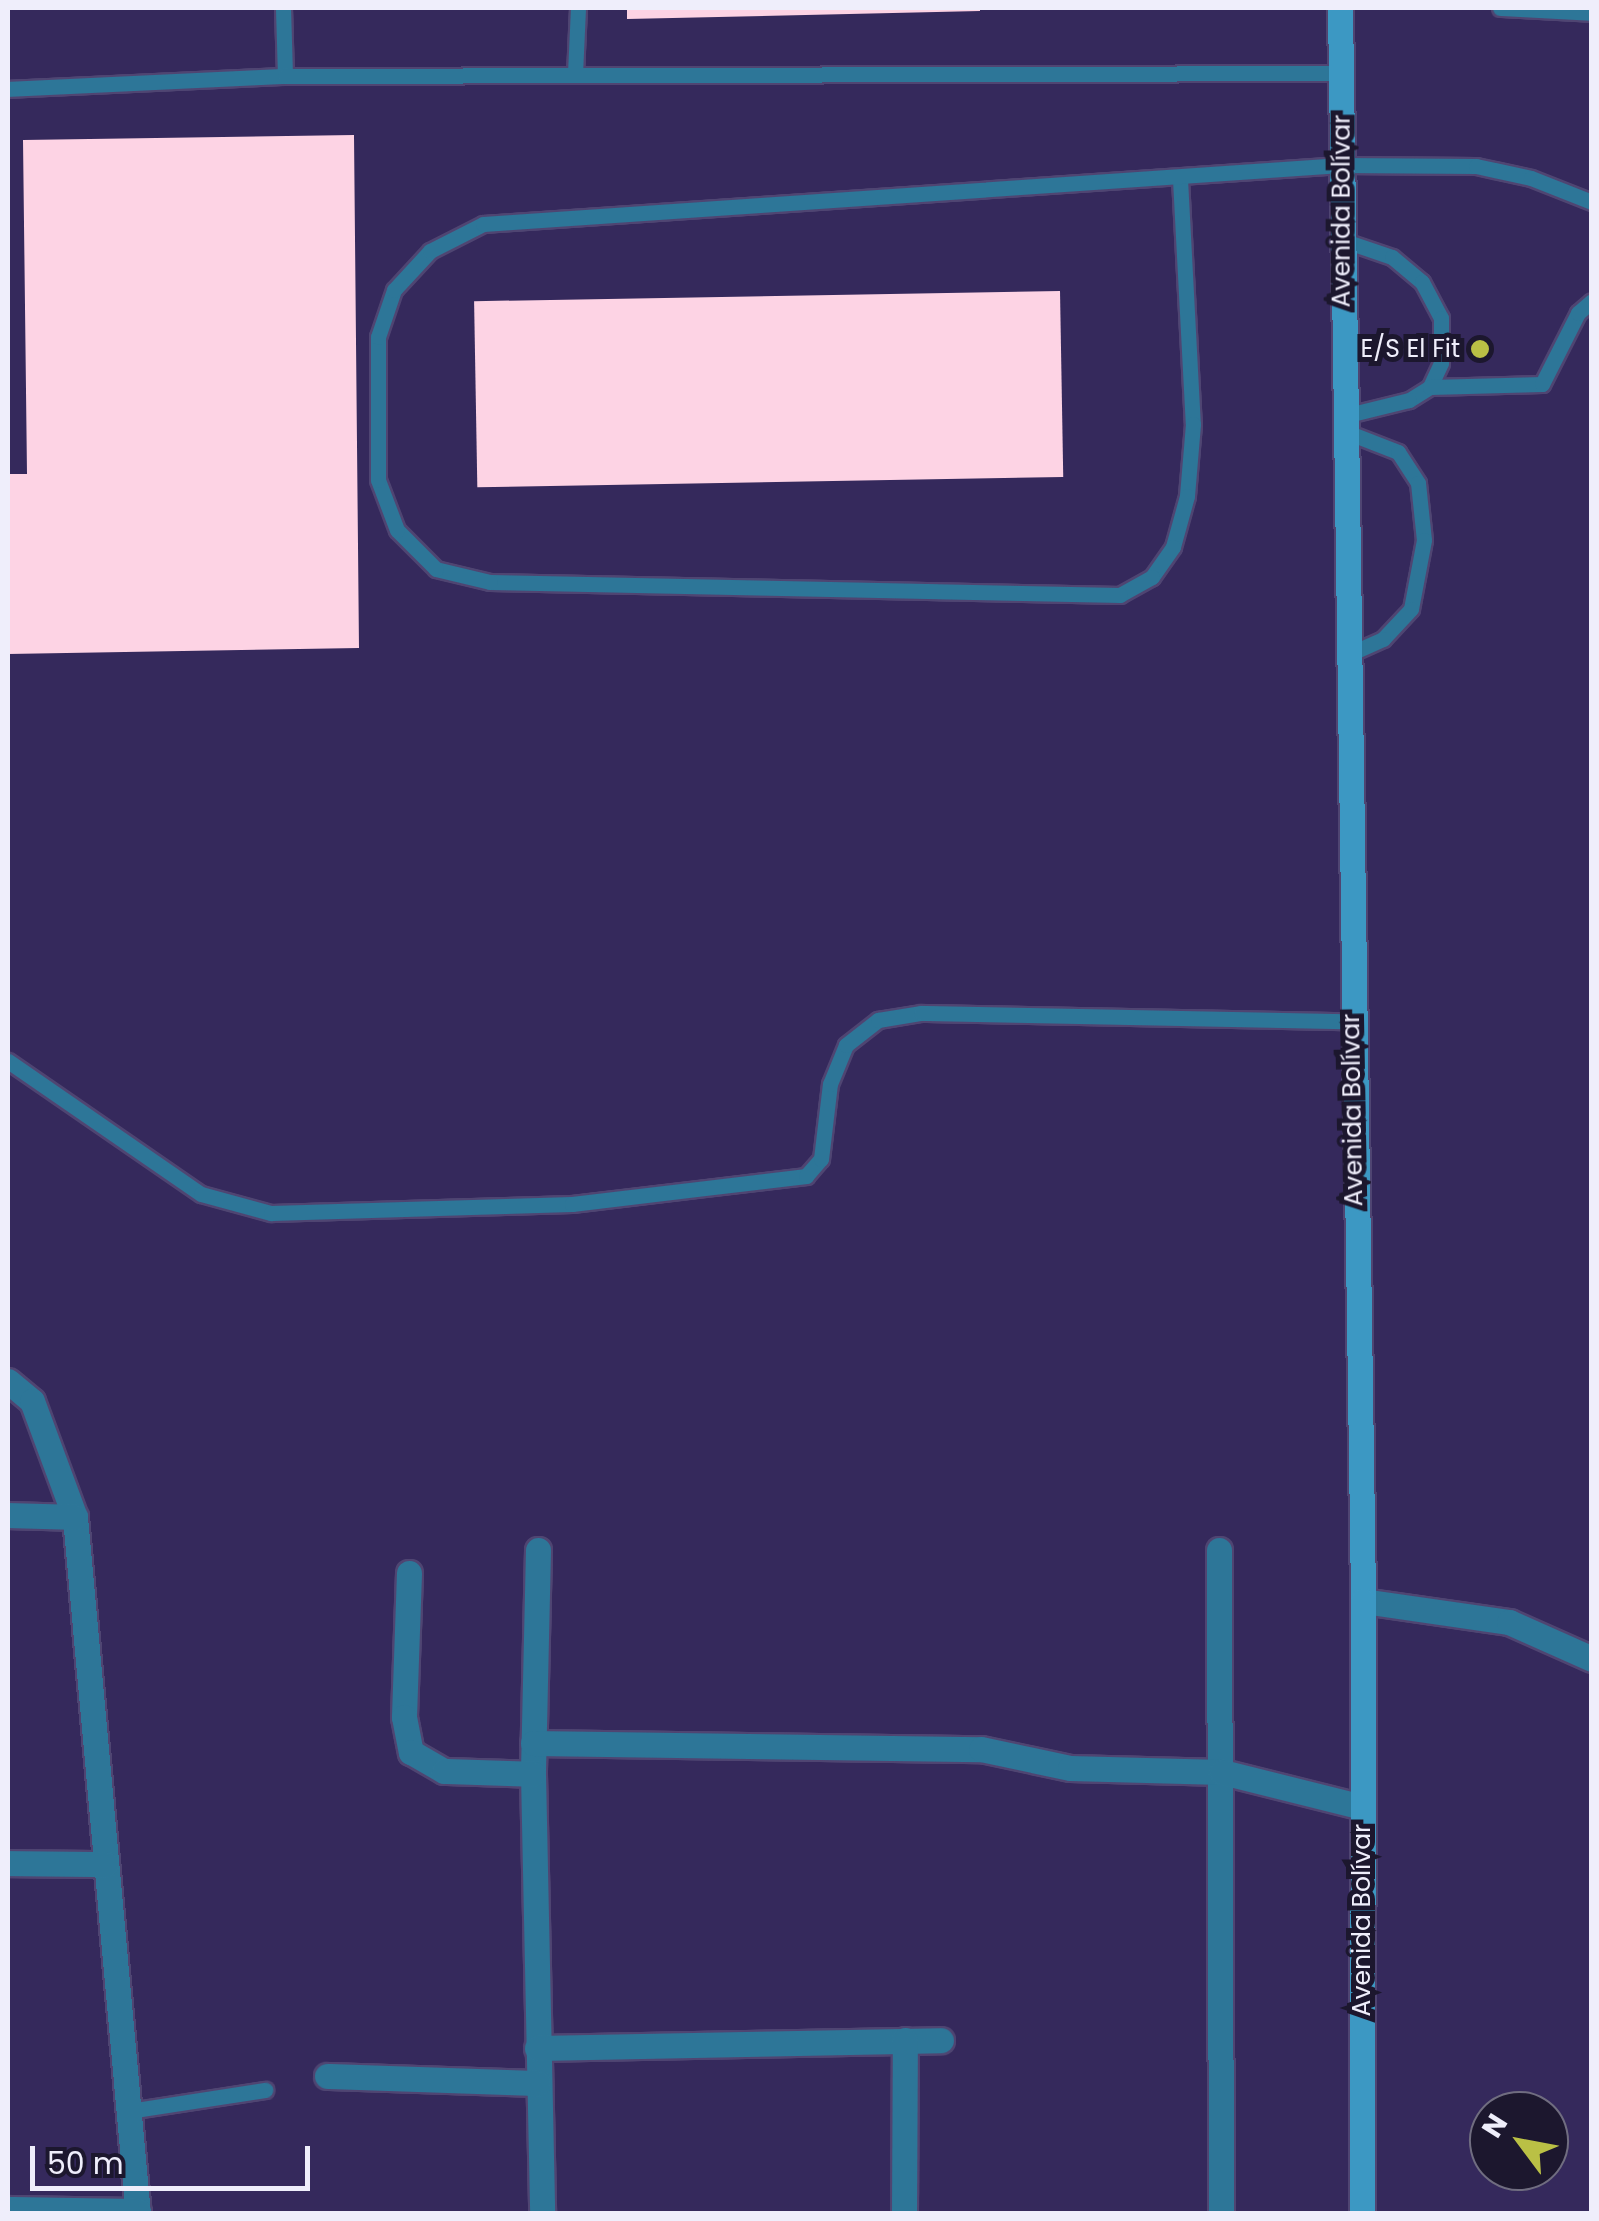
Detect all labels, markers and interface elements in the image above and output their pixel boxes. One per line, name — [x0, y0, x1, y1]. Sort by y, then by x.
street label: Avenida Bolívar — [1327, 115, 1357, 307]
place label: E/S El Fit — [1360, 334, 1460, 364]
marker: E/S El Fit — [1469, 338, 1491, 360]
street label: Avenida Bolívar — [1336, 1013, 1370, 1207]
street label: Avenida Bolívar — [1347, 1824, 1377, 2016]
north arrow — [1469, 2091, 1569, 2191]
text: N — [1473, 2107, 1517, 2145]
scale bar — [35, 2126, 315, 2188]
text: 50 m — [47, 2142, 124, 2185]

